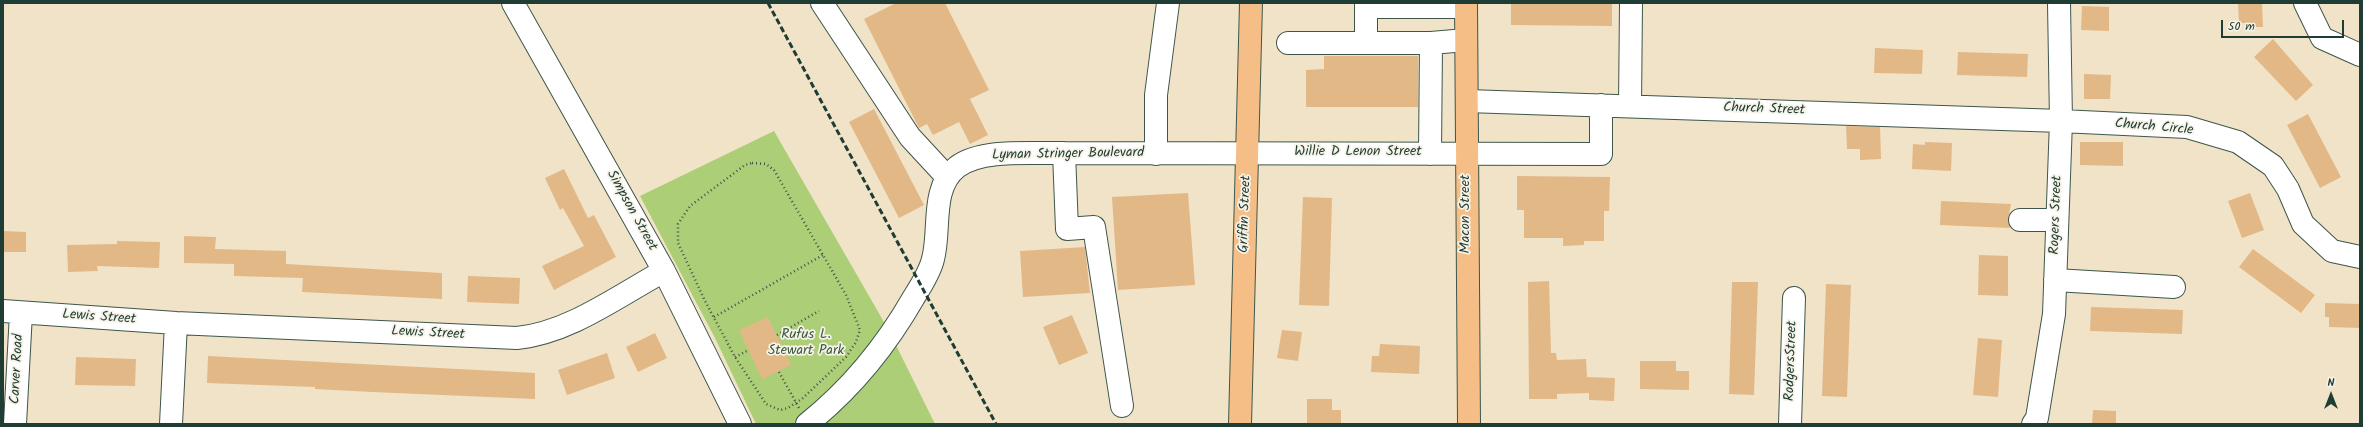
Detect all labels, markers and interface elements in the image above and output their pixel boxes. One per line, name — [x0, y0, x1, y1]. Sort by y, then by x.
scale bar — [2223, 12, 2346, 38]
text: 50 m — [2228, 17, 2255, 36]
street label: Church Street — [1723, 100, 1805, 120]
street label: Church Circle — [2114, 116, 2194, 140]
street label: Lyman Stringer Boulevard — [992, 145, 1144, 165]
street label: Willie D Lenon Street — [1294, 145, 1422, 161]
street label: Simpson Street — [602, 168, 660, 254]
street label: Griffin Street — [1236, 175, 1256, 253]
street label: Macon Street — [1459, 175, 1475, 253]
street label: Rogers Street — [2047, 175, 2067, 255]
street label: Lewis Street — [62, 307, 136, 329]
street label: RodgersStreet — [1782, 320, 1802, 402]
street label: Lewis Street — [391, 324, 465, 344]
park label: Rufus L. Stewart Park — [768, 328, 844, 360]
street label: Carver Road — [8, 334, 28, 404]
text: N — [2328, 374, 2334, 392]
north arrow — [2311, 375, 2351, 415]

